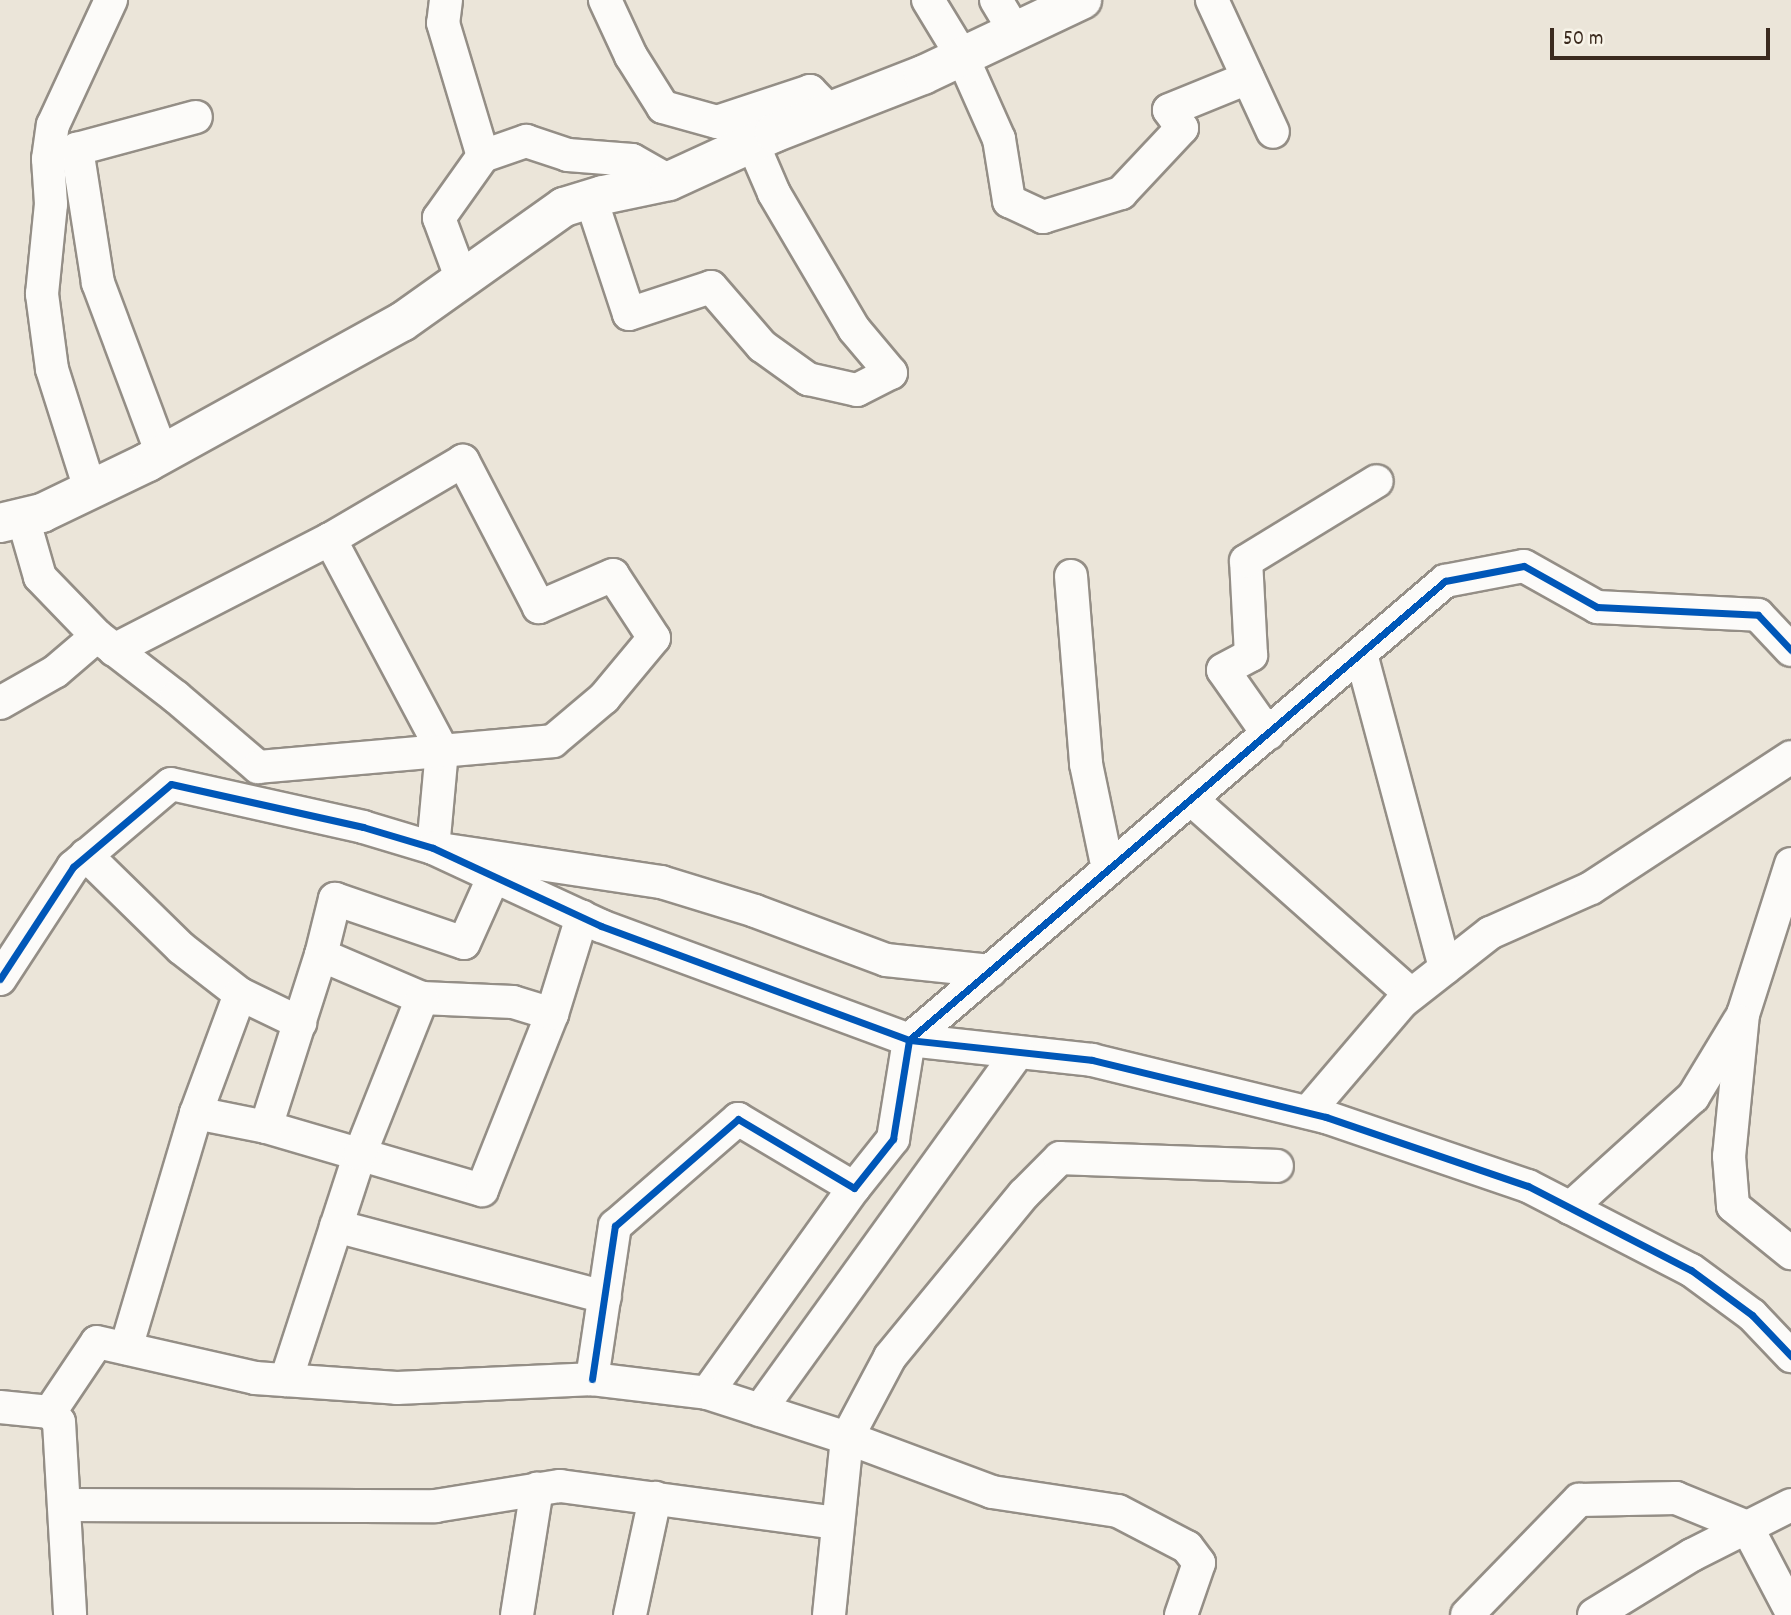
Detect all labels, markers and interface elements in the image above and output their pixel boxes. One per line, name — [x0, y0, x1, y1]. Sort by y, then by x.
scale bar — [1553, 14, 1774, 58]
text: 50 m — [1563, 25, 1603, 55]

